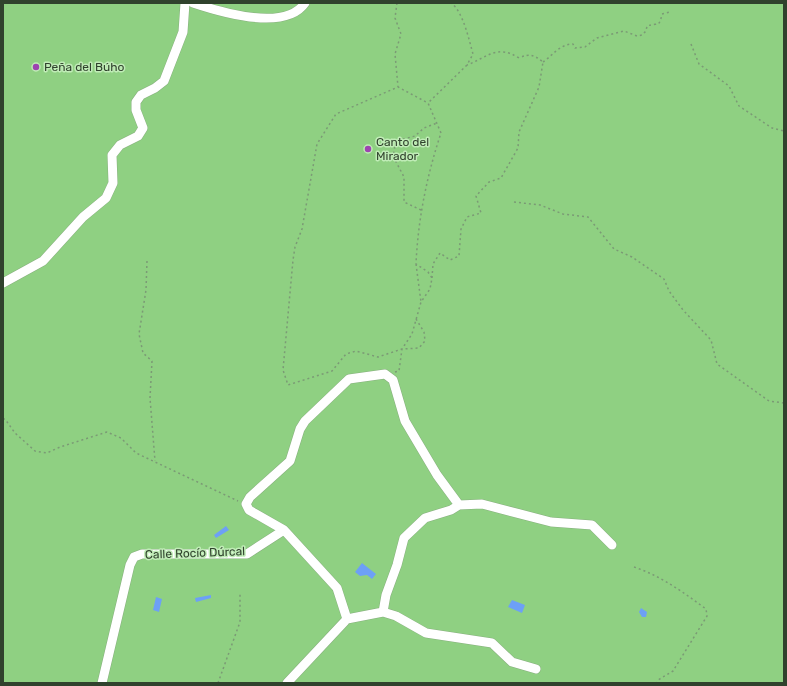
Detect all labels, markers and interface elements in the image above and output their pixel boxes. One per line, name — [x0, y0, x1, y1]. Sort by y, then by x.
place label: Peña del Búho — [44, 60, 124, 74]
marker: Peña del Búho — [31, 62, 41, 72]
place label: Canto del Mirador — [376, 135, 429, 163]
marker: Canto del Mirador — [363, 144, 373, 154]
street label: Calle Rocío Dúrcal — [145, 544, 245, 562]

